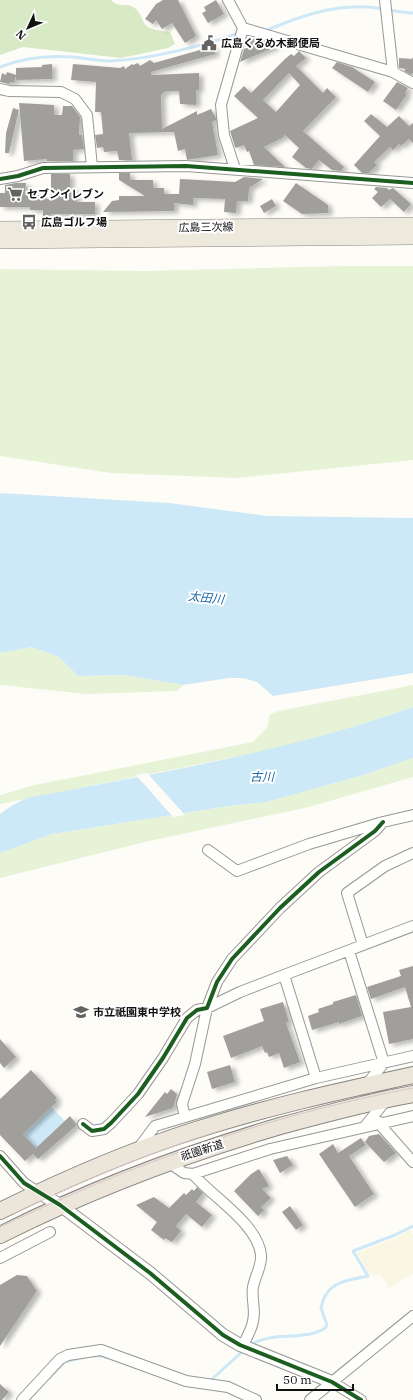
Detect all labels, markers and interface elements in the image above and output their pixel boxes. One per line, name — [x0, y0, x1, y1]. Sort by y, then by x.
north arrow — [8, 8, 48, 48]
text: N — [13, 27, 29, 43]
public building icon: 広島くるめ木郵便局 — [200, 34, 218, 52]
place label: 広島くるめ木郵便局 — [221, 36, 320, 50]
supermarket icon: セブンイレブン — [6, 185, 24, 203]
place label: セブンイレブン — [27, 187, 104, 201]
bus stop icon: 広島ゴルフ場 — [20, 213, 38, 231]
place label: 広島ゴルフ場 — [41, 215, 107, 229]
street label: 広島三次線 — [178, 220, 234, 234]
water label: 太田川 — [187, 588, 227, 607]
water label: 古川 — [250, 769, 276, 784]
school or university icon: 市立祇園東中学校 — [72, 1003, 90, 1021]
place label: 市立祇園東中学校 — [93, 1005, 181, 1019]
street label: 祇園新道 — [179, 1137, 225, 1163]
scale bar — [277, 1366, 353, 1392]
text: 50 m — [283, 1372, 312, 1387]

